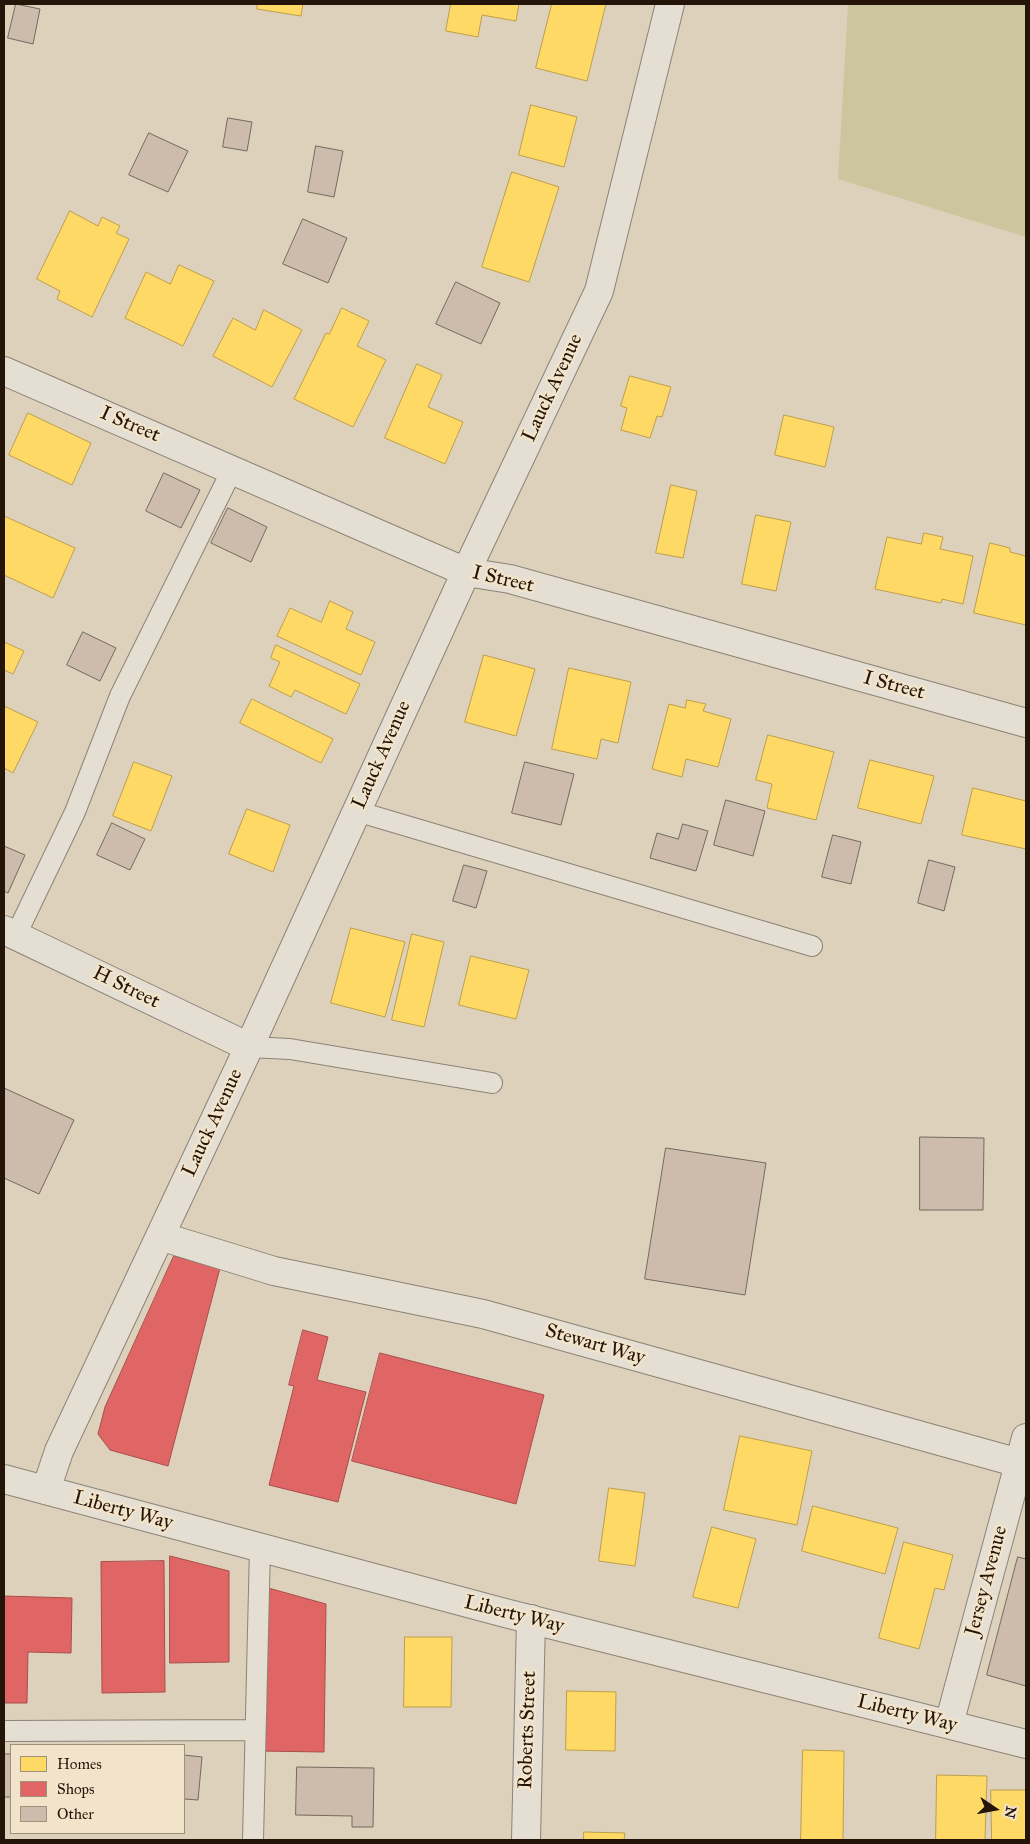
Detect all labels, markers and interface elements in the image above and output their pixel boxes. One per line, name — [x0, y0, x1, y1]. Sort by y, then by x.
street label: Lauck Avenue — [518, 330, 588, 446]
street label: I Street — [97, 402, 163, 448]
street label: I Street — [470, 561, 536, 599]
street label: I Street — [861, 666, 927, 706]
street label: Lauck Avenue — [347, 697, 417, 813]
street label: H Street — [89, 962, 163, 1014]
street label: Lauck Avenue — [178, 1065, 248, 1181]
street label: Stewart Way — [542, 1319, 648, 1371]
street label: Liberty Way — [71, 1486, 175, 1536]
street label: Jersey Avenue — [961, 1523, 1013, 1639]
street label: Liberty Way — [462, 1591, 566, 1639]
street label: Roberts Street — [514, 1671, 542, 1789]
street label: Liberty Way — [855, 1690, 959, 1738]
legend — [10, 1744, 185, 1834]
text: Homes — [57, 1755, 102, 1773]
text: Shops — [57, 1780, 95, 1798]
north arrow — [970, 1784, 1020, 1834]
text: Other — [57, 1805, 94, 1823]
text: N — [1001, 1805, 1020, 1820]

